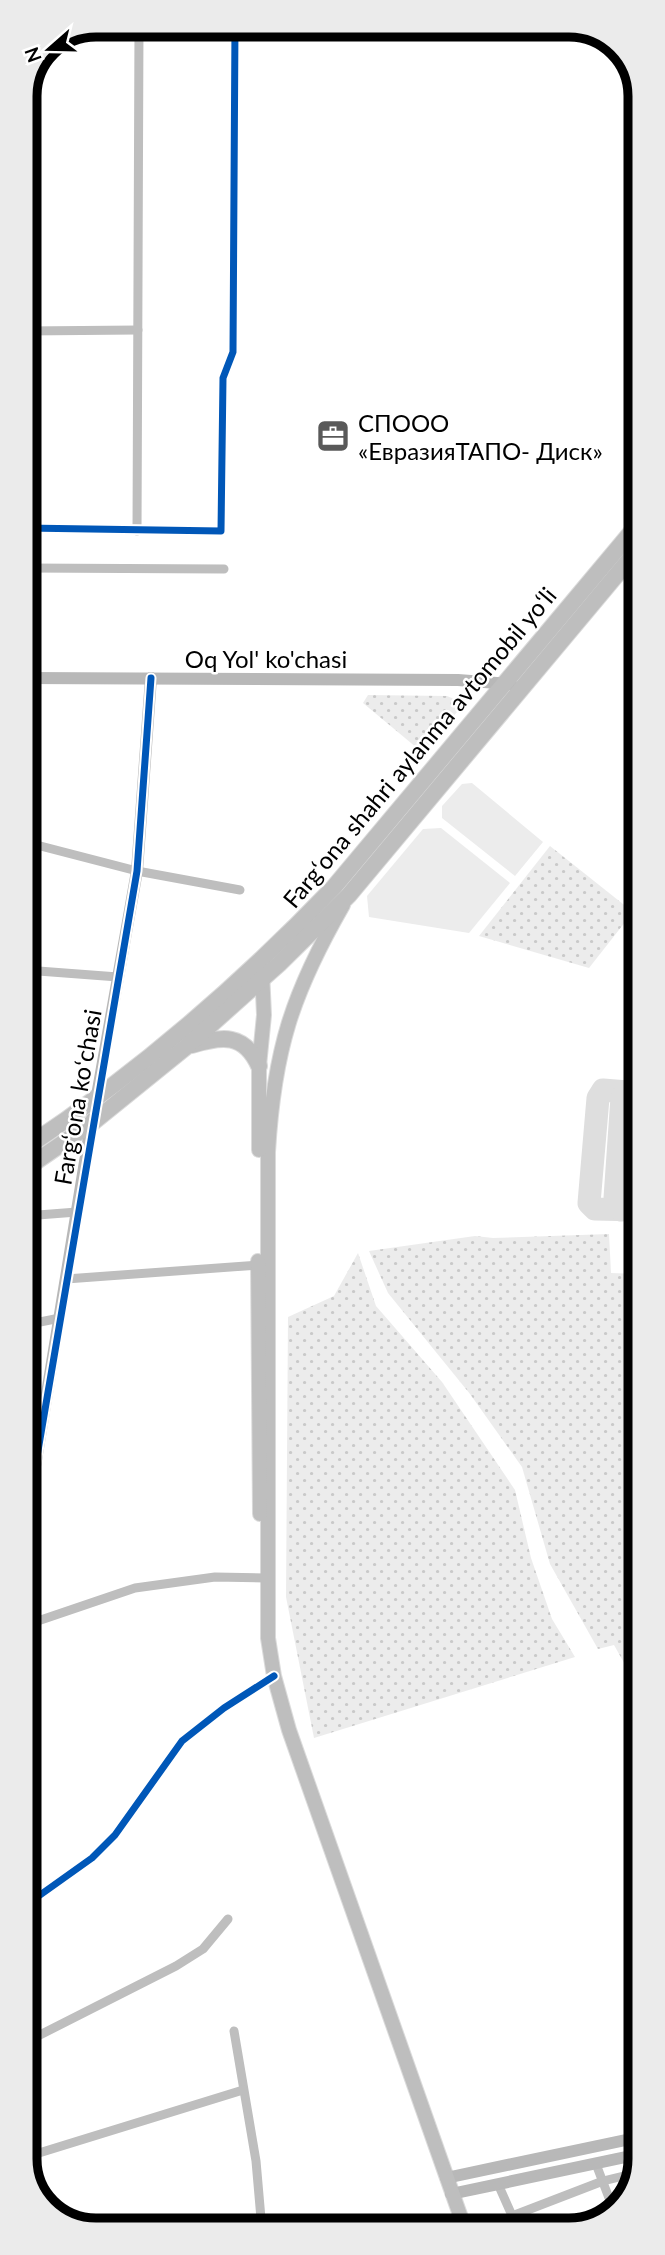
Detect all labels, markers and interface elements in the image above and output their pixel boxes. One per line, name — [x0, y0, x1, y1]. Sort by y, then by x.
north arrow — [14, 14, 84, 84]
text: N — [19, 44, 46, 66]
place label: СПООО «ЕвразияТАПО- Диск» — [358, 408, 603, 465]
office icon: СПООО «ЕвразияТАПО- Диск» — [314, 417, 352, 455]
street label: Fargʻona shahri aylanma avtomobil yoʻli — [276, 581, 562, 913]
street label: Oq Yol' ko'chasi — [185, 644, 347, 673]
street label: Fargʻona koʻchasi — [47, 1007, 107, 1187]

